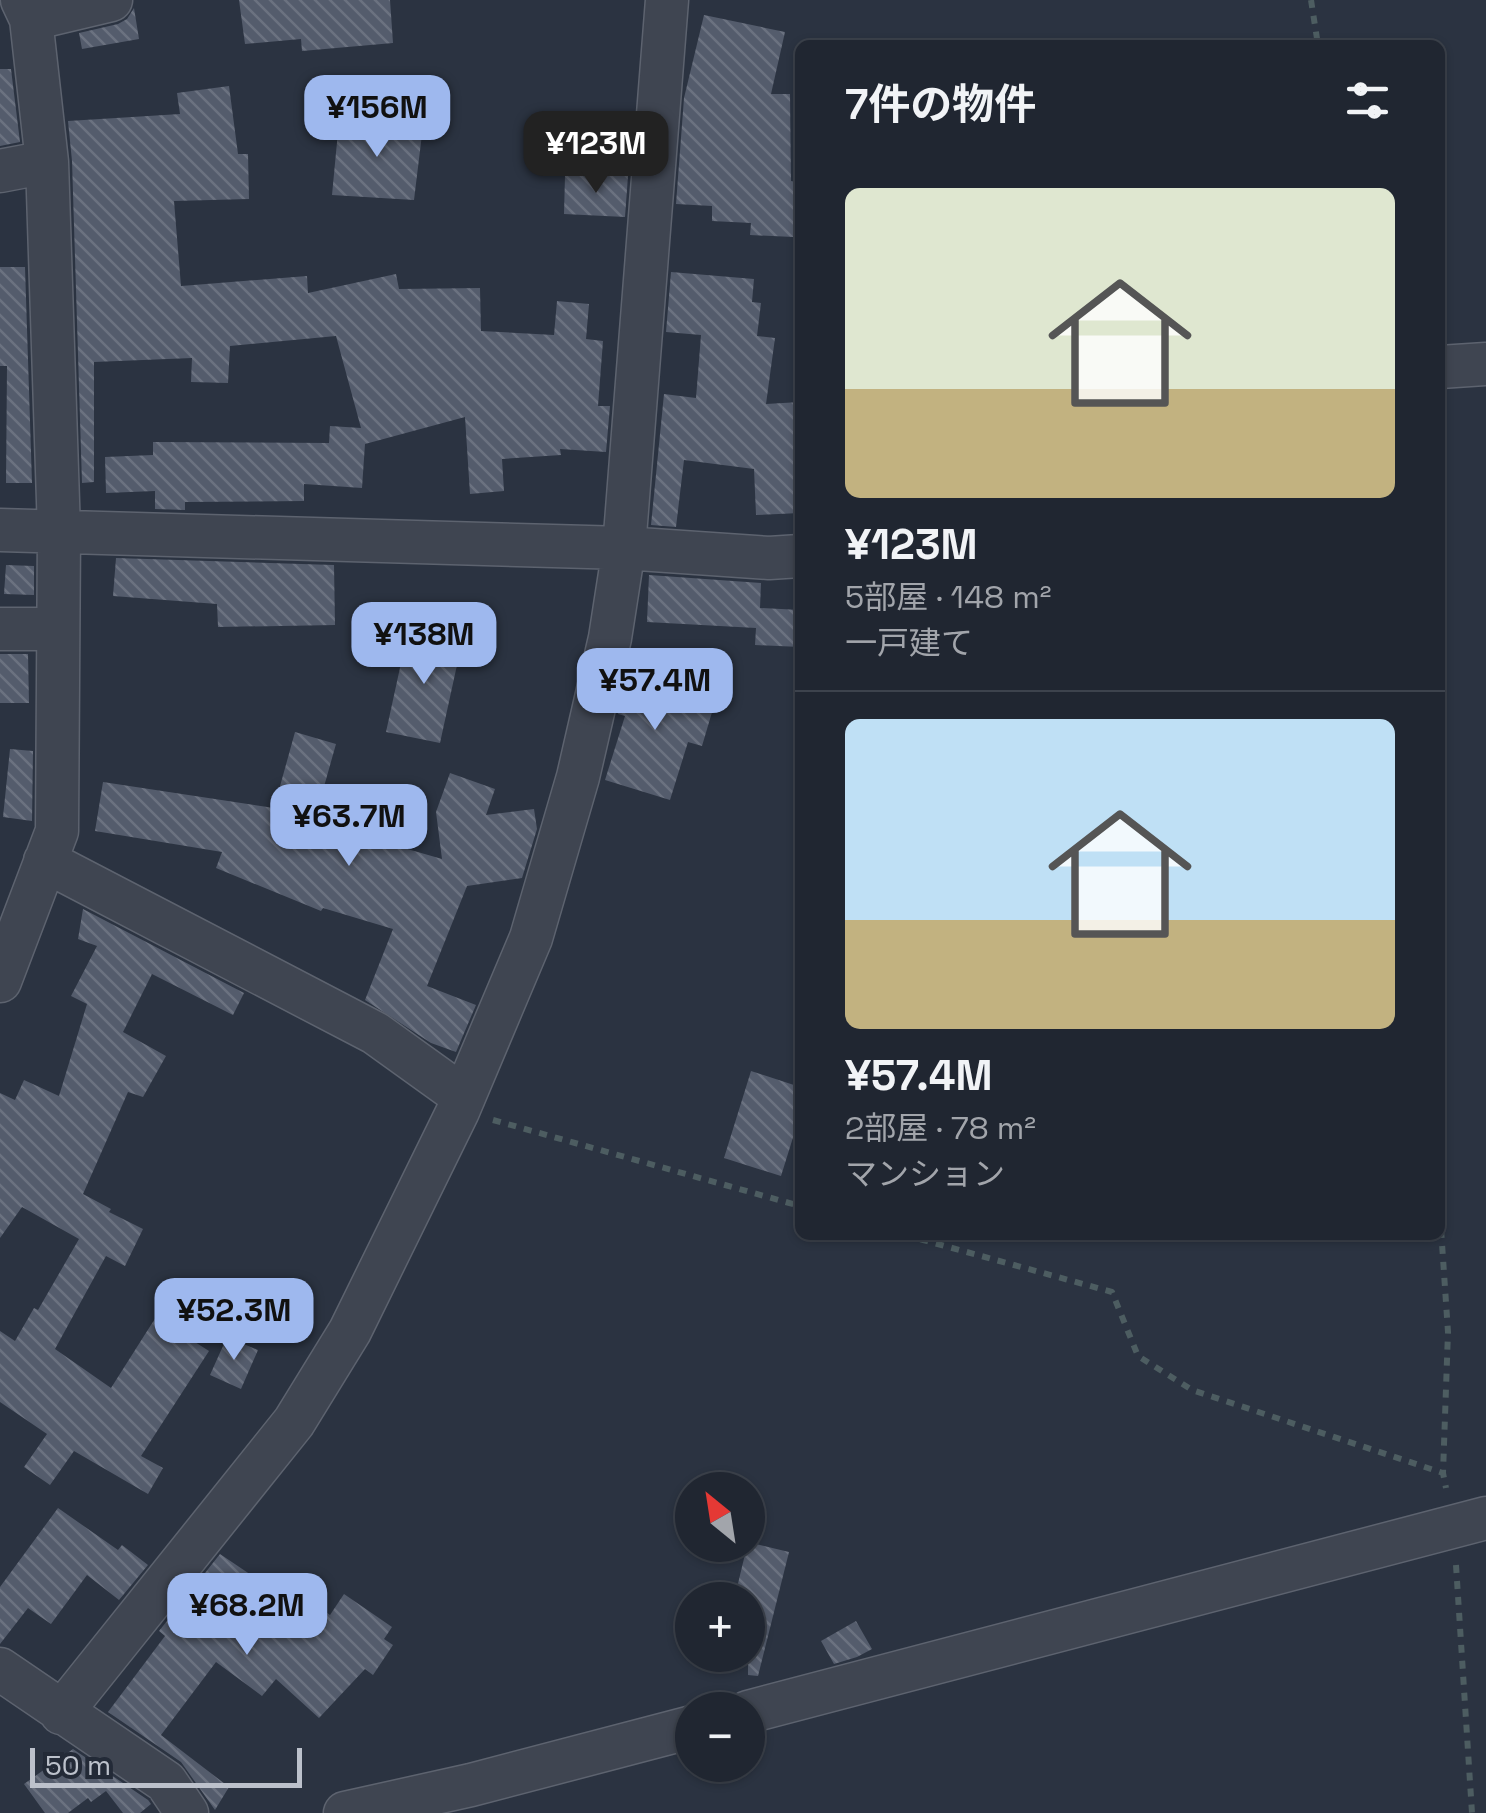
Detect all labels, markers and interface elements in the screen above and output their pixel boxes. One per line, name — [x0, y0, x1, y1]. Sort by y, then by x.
icon: filters — [1340, 73, 1395, 128]
pin: ¥156M — [307, 75, 447, 160]
text: 7件の物件 — [845, 78, 1036, 131]
text: ¥156M — [326, 87, 428, 127]
pin: ¥123M — [526, 111, 666, 196]
text: ¥123M — [546, 123, 647, 163]
icon: home — [1030, 253, 1210, 433]
text: ¥123M — [845, 518, 978, 571]
text: 5部屋 · 148 m² — [845, 577, 1051, 617]
pin: ¥138M — [354, 602, 494, 687]
text: ¥138M — [373, 614, 475, 654]
text: 一戸建て — [845, 623, 973, 663]
pin: ¥57.4M — [574, 648, 736, 733]
text: ¥57.4M — [599, 660, 711, 700]
pin: ¥63.7M — [268, 784, 430, 869]
icon: home — [1030, 784, 1210, 964]
text: ¥63.7M — [292, 796, 406, 836]
text: ¥57.4M — [845, 1049, 992, 1102]
text: 2部屋 · 78 m² — [845, 1108, 1036, 1148]
text: マンション — [845, 1154, 1005, 1194]
pin: ¥52.3M — [153, 1278, 315, 1363]
text: ¥52.3M — [176, 1290, 292, 1330]
north arrow — [675, 1472, 765, 1562]
map controls — [675, 1472, 765, 1782]
pin: ¥68.2M — [166, 1573, 328, 1658]
button: + — [675, 1582, 765, 1672]
text: ¥68.2M — [189, 1585, 305, 1625]
button: − — [675, 1692, 765, 1782]
scale bar — [30, 1743, 302, 1788]
text: 50 m — [45, 1747, 111, 1783]

